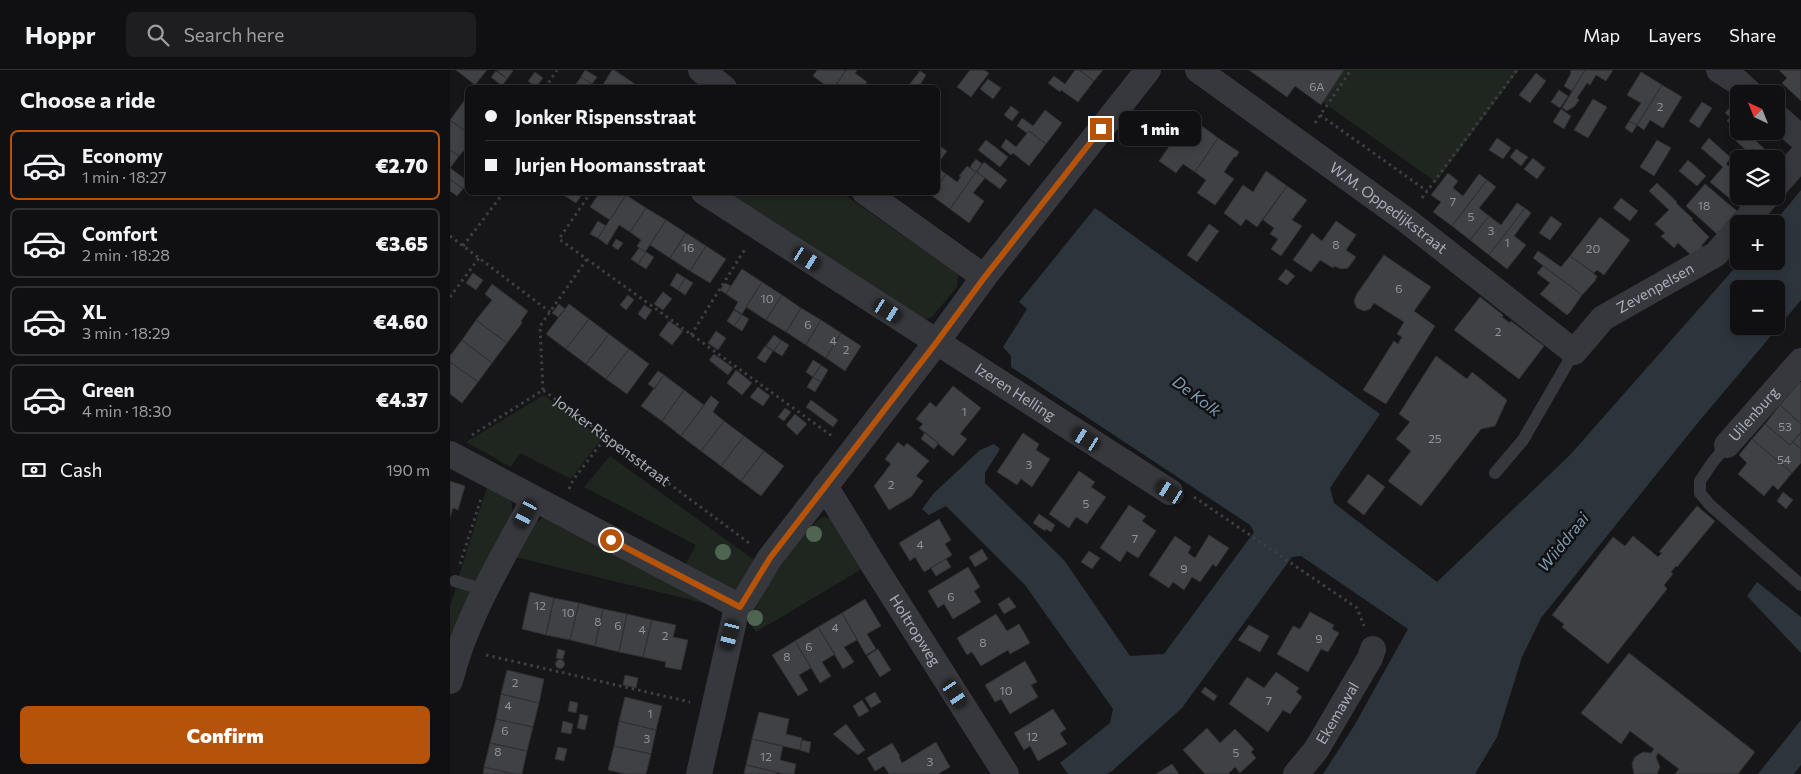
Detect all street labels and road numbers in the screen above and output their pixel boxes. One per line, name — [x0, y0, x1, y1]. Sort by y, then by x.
street label: W.M. Oppedijkstraat — [1326, 158, 1451, 257]
street label: Zevenpelsen — [1613, 258, 1697, 316]
street label: Izeren Helling — [972, 359, 1059, 424]
street label: Uilenburg — [1725, 383, 1782, 445]
street label: Jonker Rispensstraat — [551, 391, 674, 489]
street label: Holtropweg — [886, 591, 945, 669]
street label: Ekemawal — [1312, 678, 1362, 747]

